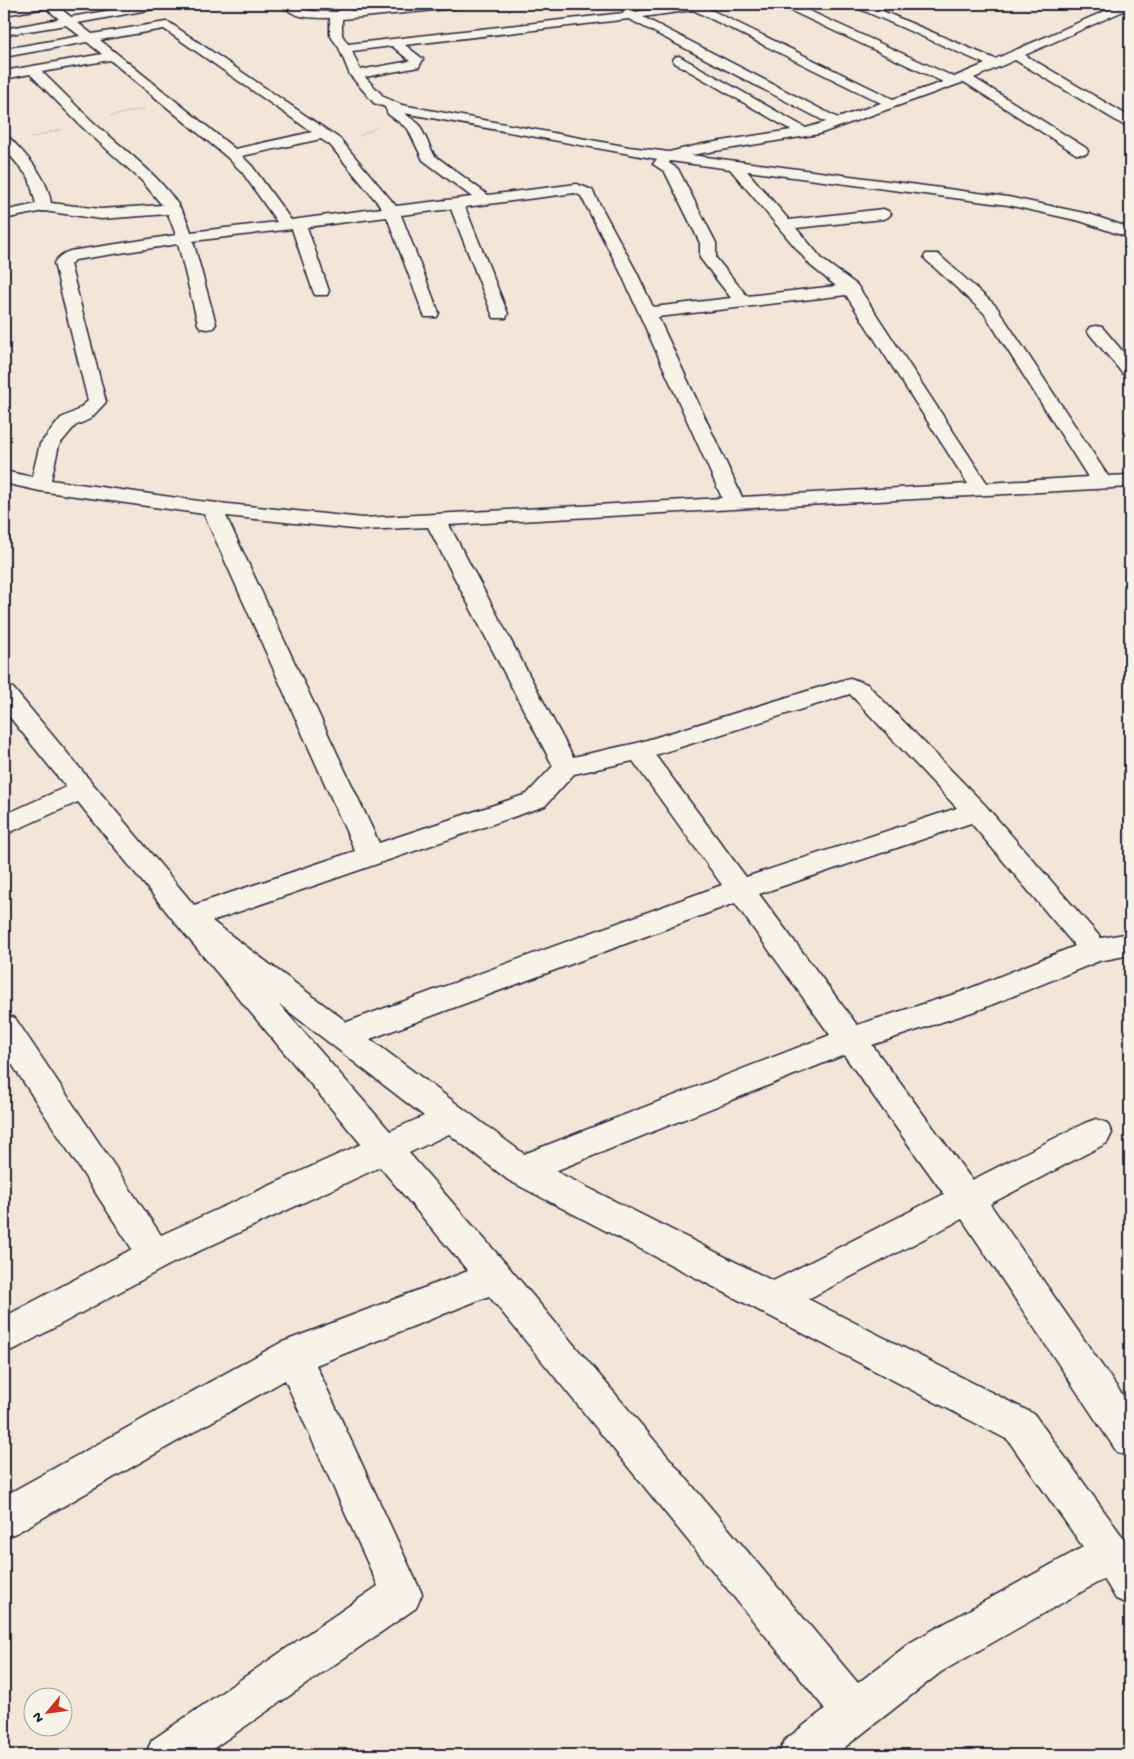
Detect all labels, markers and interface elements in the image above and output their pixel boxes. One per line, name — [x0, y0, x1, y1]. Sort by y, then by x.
north arrow — [22, 1686, 72, 1736]
text: N — [29, 1709, 48, 1725]

